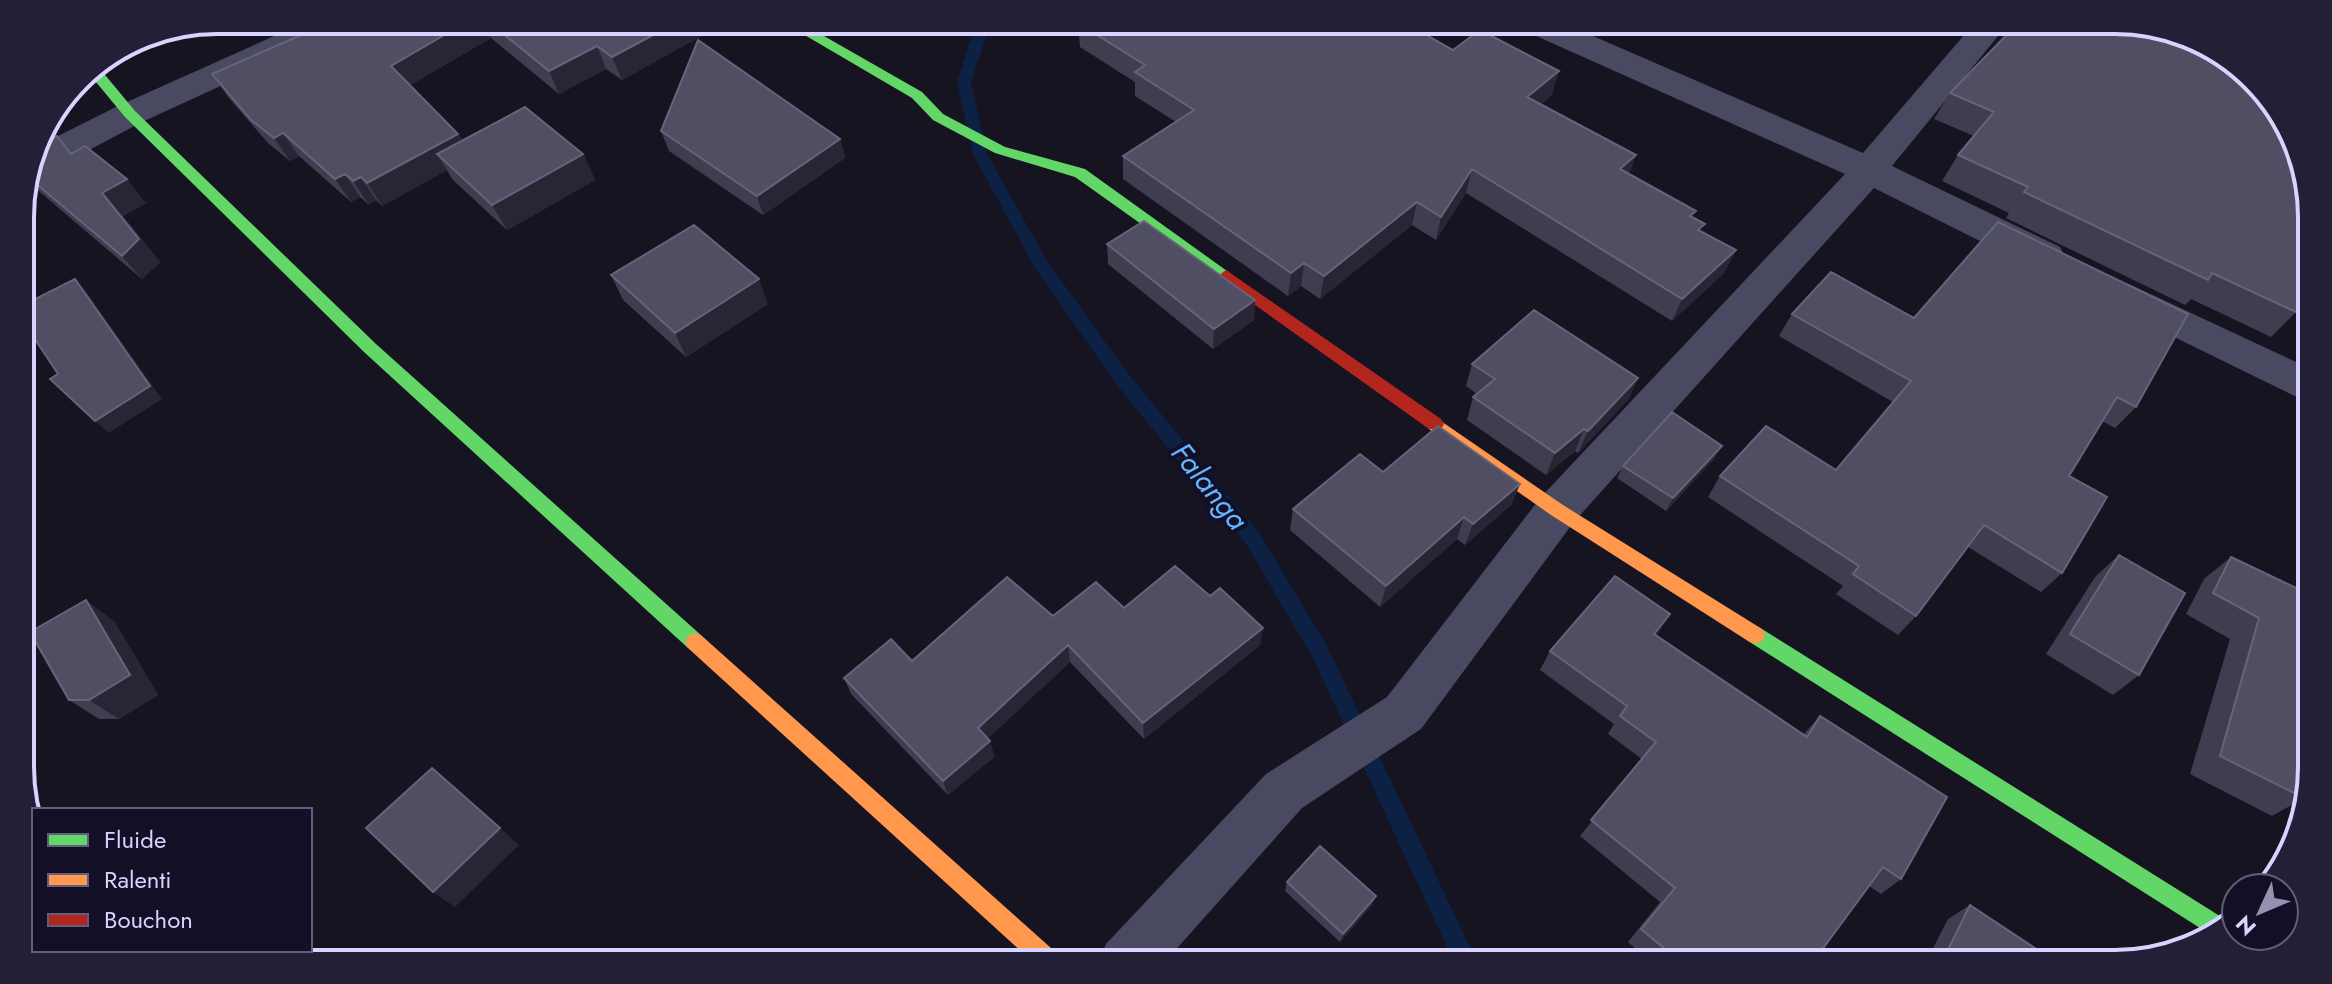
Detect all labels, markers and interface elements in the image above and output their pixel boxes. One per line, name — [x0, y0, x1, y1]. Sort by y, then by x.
water label: Falanga — [1161, 433, 1259, 539]
legend — [32, 808, 312, 952]
text: Fluide — [104, 822, 166, 857]
text: Ralenti — [104, 862, 171, 897]
north arrow — [2220, 872, 2300, 952]
text: Bouchon — [104, 902, 193, 937]
text: N — [2228, 908, 2263, 943]

